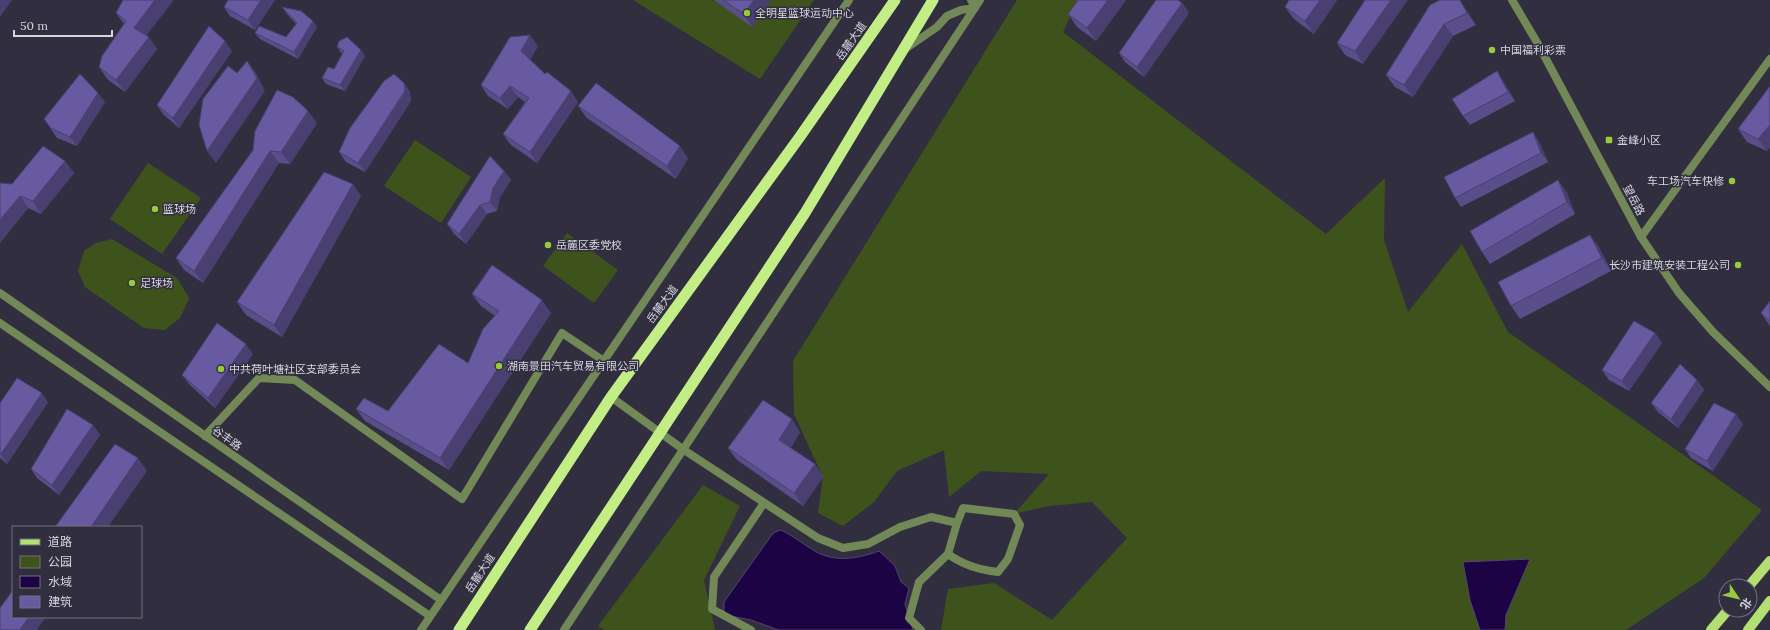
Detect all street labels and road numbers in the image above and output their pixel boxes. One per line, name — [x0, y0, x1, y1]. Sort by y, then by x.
street label: 岳麓大道 — [833, 19, 869, 63]
street label: 望岳路 — [1620, 182, 1648, 218]
street label: 岳麓大道 — [643, 282, 681, 326]
street label: 谷丰路 — [209, 423, 245, 453]
street label: 岳麓大道 — [462, 551, 498, 595]

